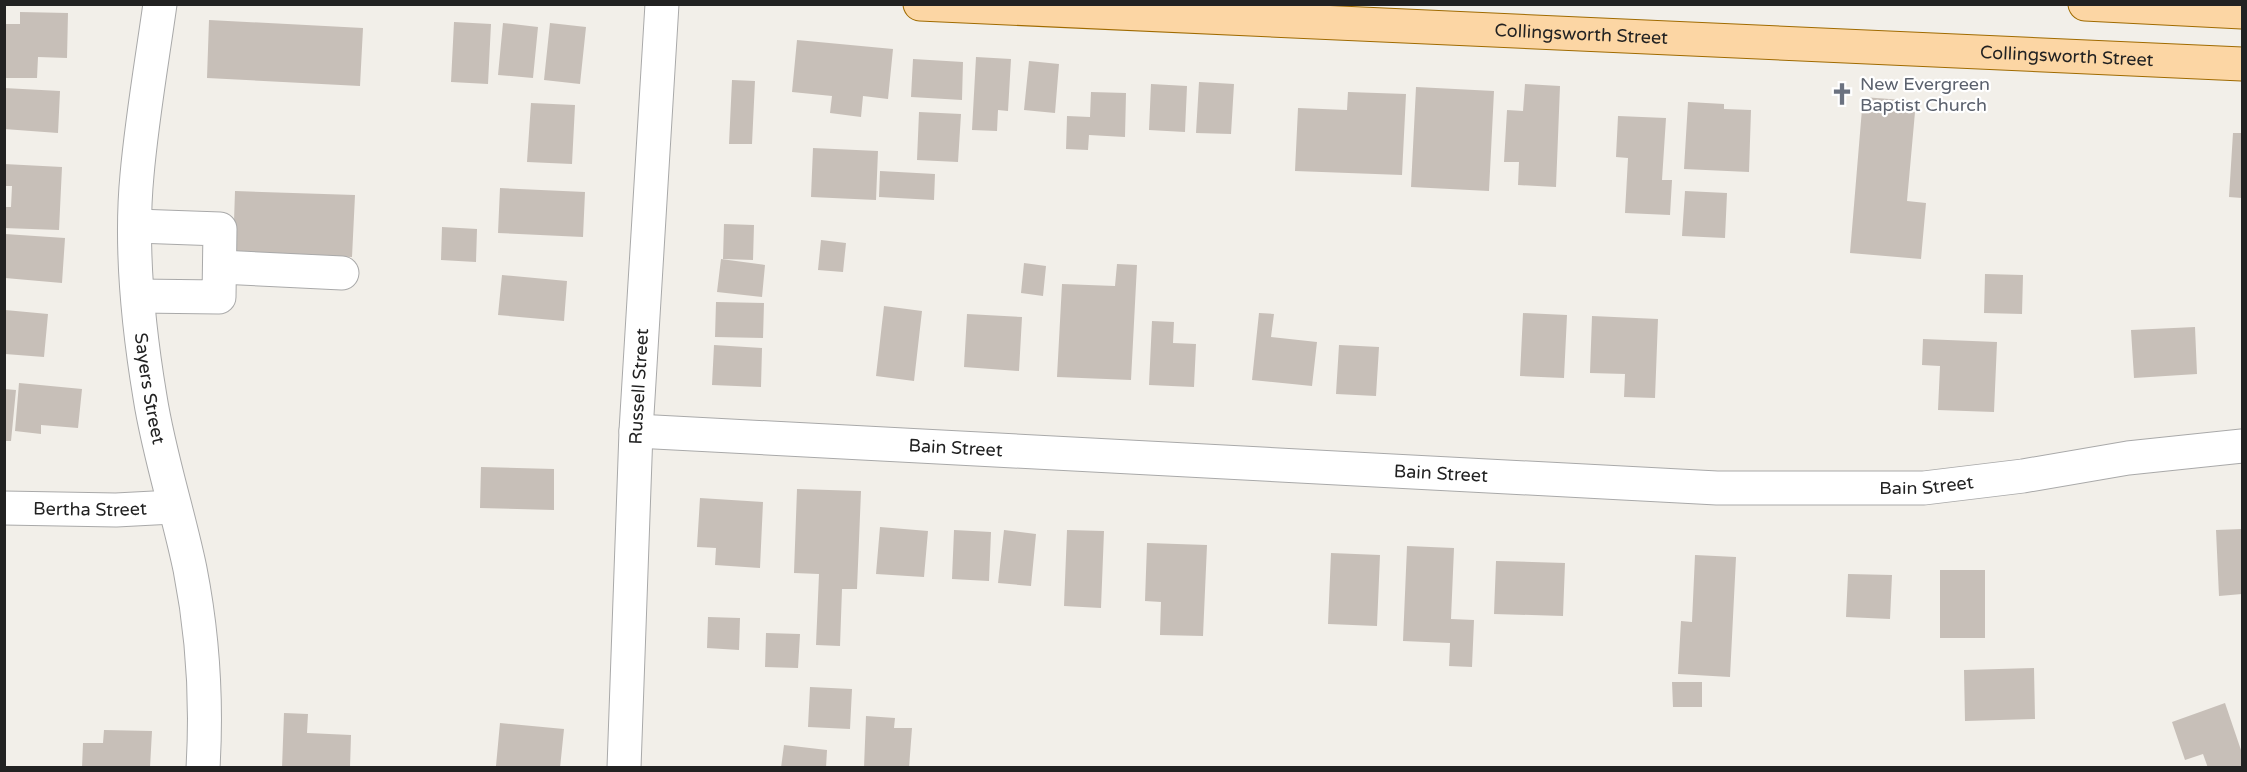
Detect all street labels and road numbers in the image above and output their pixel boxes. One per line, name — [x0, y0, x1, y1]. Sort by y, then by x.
street label: Collingsworth Street — [1494, 19, 1669, 49]
street label: Collingsworth Street — [1980, 41, 2154, 71]
street label: Russell Street — [625, 327, 653, 445]
street label: Sayers Street — [130, 331, 170, 446]
street label: Bain Street — [908, 434, 1003, 461]
street label: Bain Street — [1393, 460, 1489, 487]
street label: Bain Street — [1879, 471, 1975, 499]
street label: Bertha Street — [33, 497, 147, 521]

